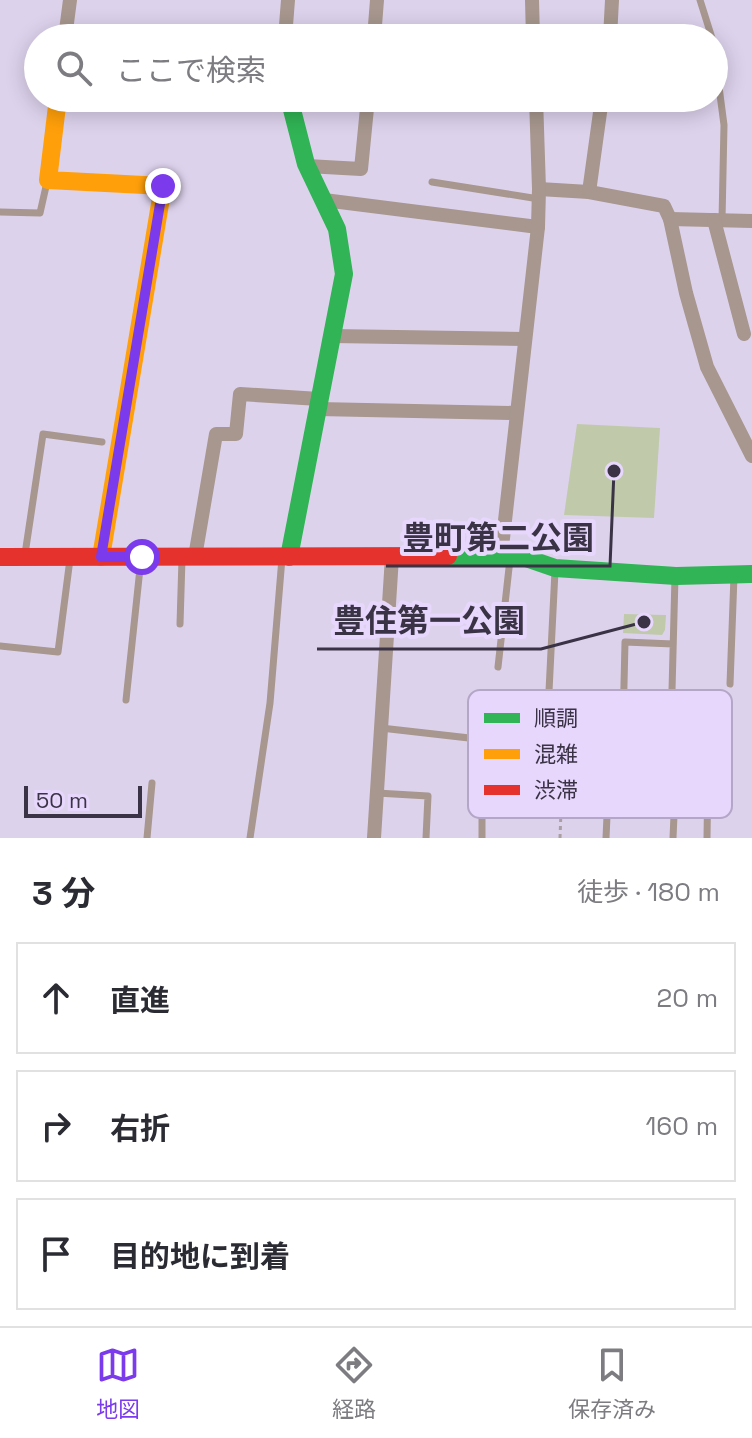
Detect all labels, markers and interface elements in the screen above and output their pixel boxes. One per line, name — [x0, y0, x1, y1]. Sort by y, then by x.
search box — [24, 24, 728, 112]
icon: search — [52, 46, 96, 90]
text: ここで検索 — [116, 51, 266, 90]
route end — [145, 168, 181, 204]
callout: 豊町第二公園 — [386, 510, 610, 566]
text: 豊町第二公園 — [402, 518, 594, 558]
route start — [124, 539, 160, 575]
callout: 豊住第一公園 — [317, 593, 541, 649]
text: 豊住第一公園 — [333, 601, 525, 641]
legend — [468, 690, 732, 818]
text: 順調 — [534, 704, 578, 732]
text: 混雑 — [534, 740, 578, 768]
text: 渋滞 — [534, 776, 578, 804]
scale bar — [24, 782, 142, 818]
text: 50 m — [36, 786, 88, 814]
text: 3 分 — [32, 872, 95, 915]
text: 徒歩 · 180 m — [577, 875, 720, 909]
icon: ahead — [34, 976, 78, 1020]
text: 直進 — [110, 981, 170, 1020]
text: 20 m — [657, 981, 718, 1015]
icon: right — [34, 1104, 78, 1148]
text: 右折 — [110, 1109, 170, 1148]
text: 160 m — [646, 1109, 718, 1143]
icon: arrive — [34, 1232, 78, 1276]
text: 目的地に到着 — [110, 1237, 290, 1276]
tab: 地図 — [96, 1343, 140, 1423]
tab: 経路 — [332, 1343, 376, 1423]
tab: 保存済み — [568, 1343, 656, 1423]

